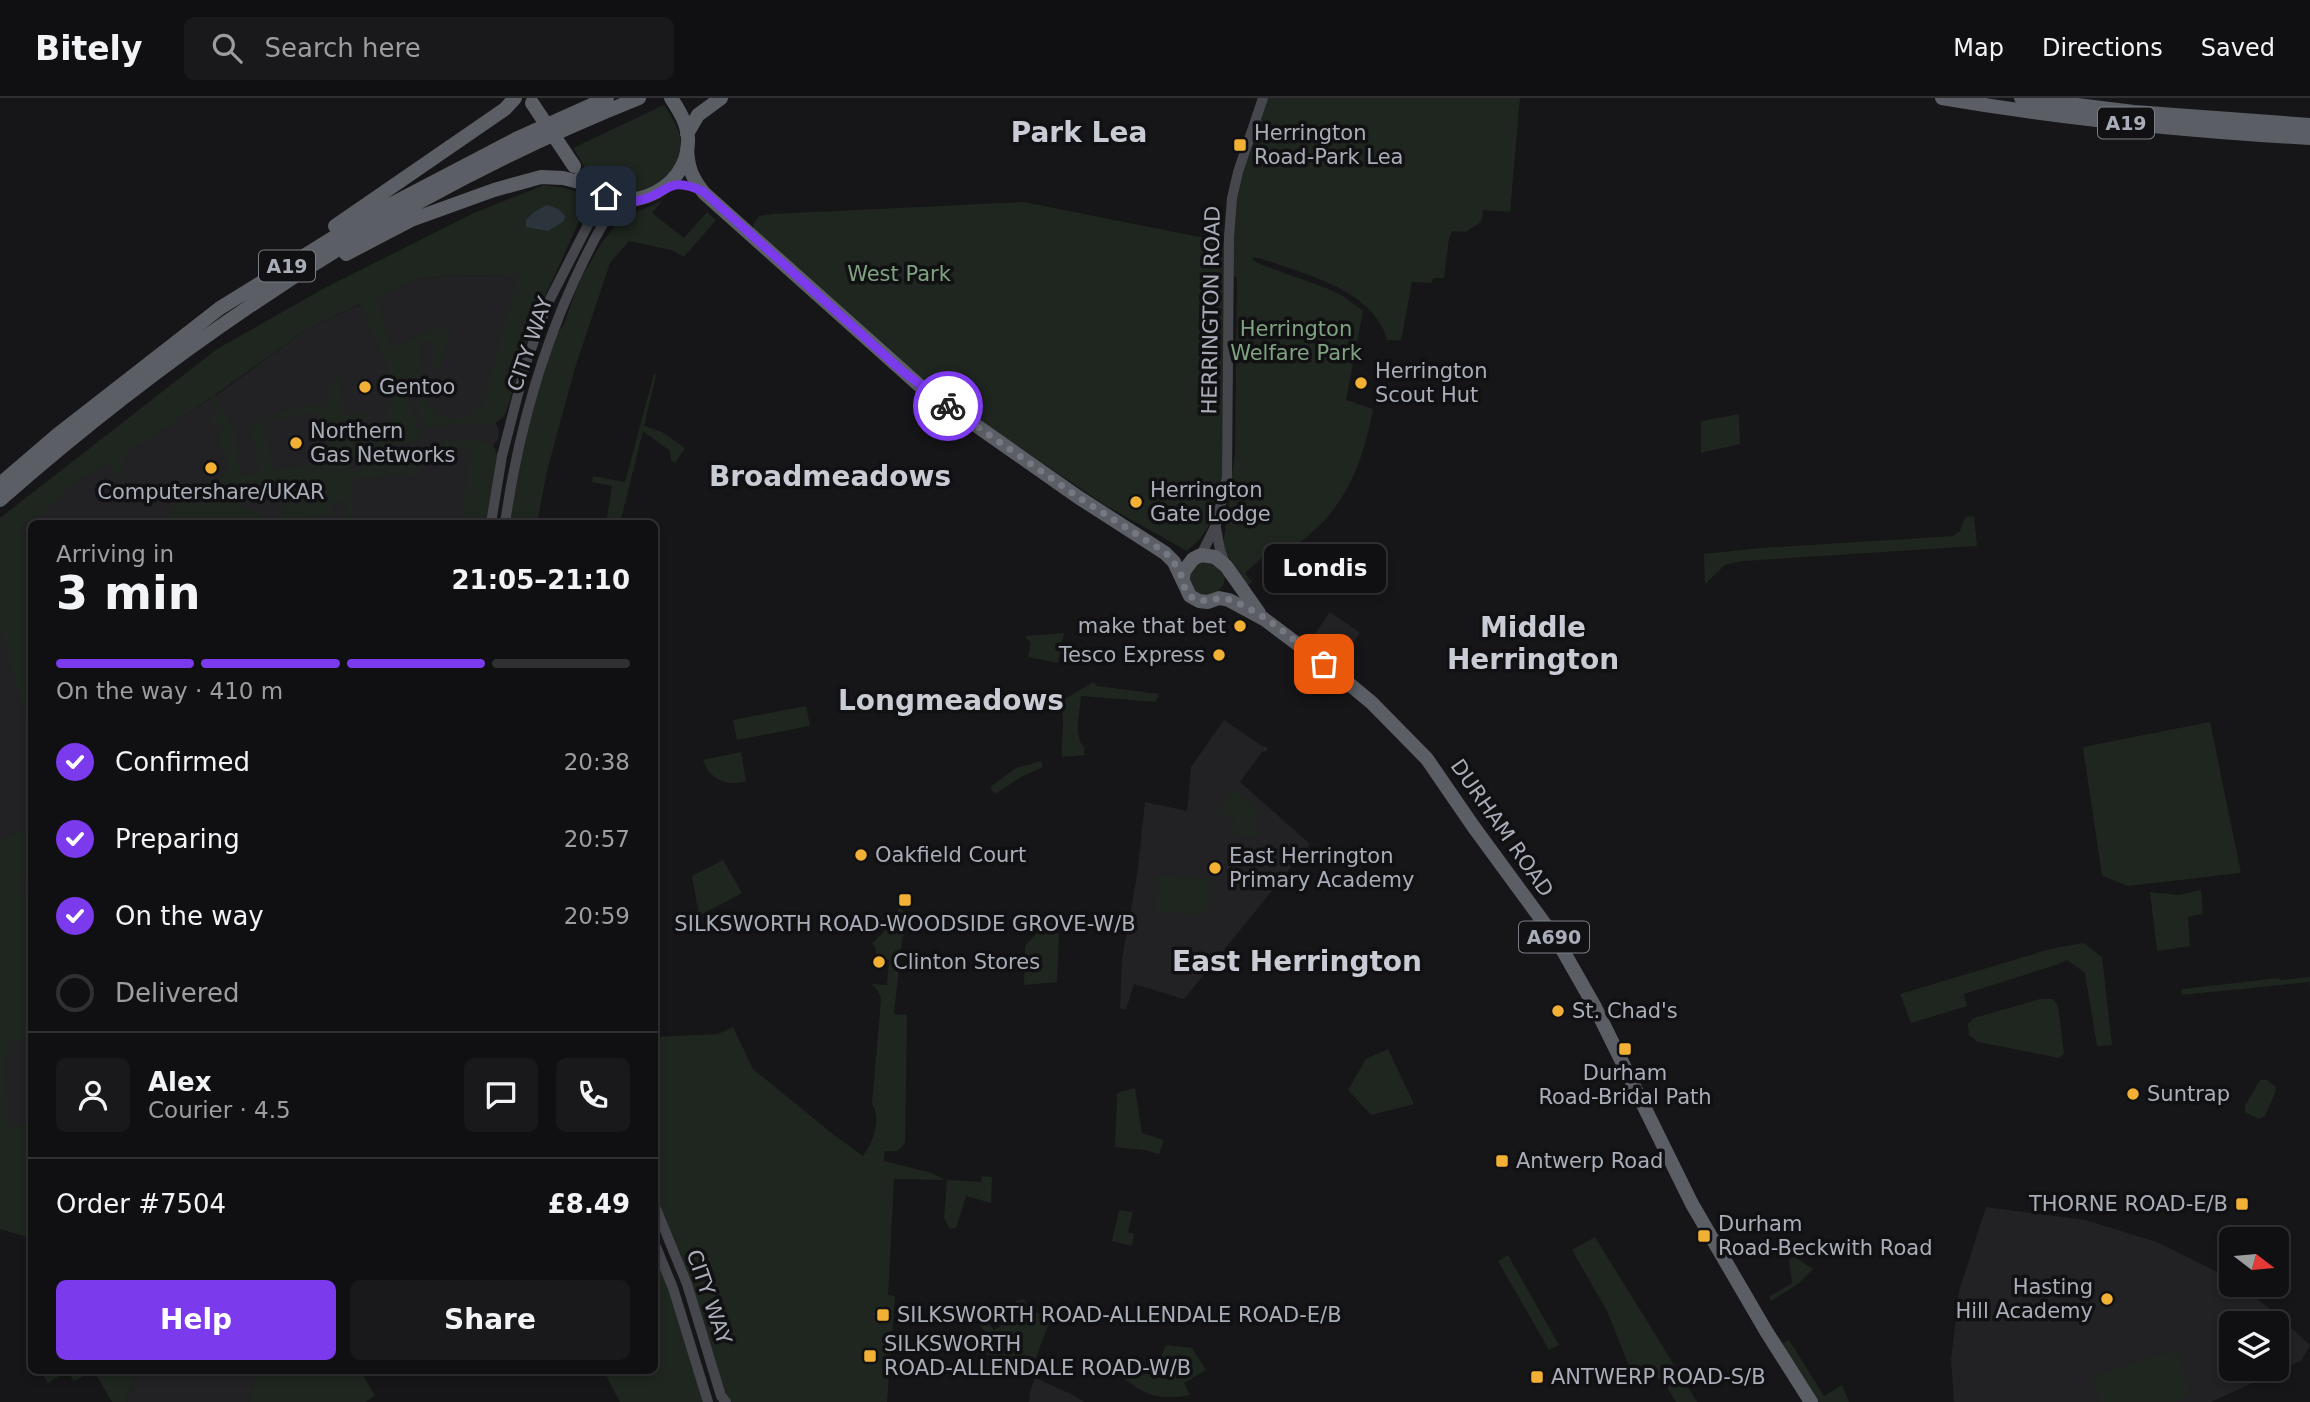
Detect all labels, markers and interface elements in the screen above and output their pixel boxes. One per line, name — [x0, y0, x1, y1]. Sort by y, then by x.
search box — [184, 17, 674, 80]
text: Bitely — [35, 29, 142, 68]
icon: search — [208, 29, 246, 67]
text: Search here — [264, 33, 421, 63]
text: Map — [1953, 34, 2004, 62]
text: Directions — [2042, 34, 2163, 62]
text: Saved — [2201, 34, 2275, 62]
road number: A19 — [2098, 108, 2154, 139]
district label: Park Lea — [1011, 116, 1147, 149]
place label: Herrington Road-Park Lea — [1254, 121, 1403, 169]
marker: Herrington Road-Park Lea — [1232, 137, 1248, 153]
pin — [576, 166, 636, 226]
icon: home — [587, 177, 625, 215]
street label: HERRINGTON ROAD — [1197, 205, 1225, 415]
road number: A19 — [259, 250, 315, 282]
park label: West Park — [847, 262, 952, 286]
street label: CITY WAY — [503, 293, 557, 394]
park label: Herrington Welfare Park — [1230, 317, 1363, 365]
place label: Herrington Scout Hut — [1375, 359, 1487, 407]
courier — [913, 371, 983, 441]
place label: Gentoo — [379, 375, 455, 399]
marker: Herrington Scout Hut — [1353, 375, 1369, 391]
marker: Gentoo — [357, 379, 373, 395]
icon: bike — [929, 387, 967, 425]
place label: Northern Gas Networks — [310, 419, 455, 467]
marker: Northern Gas Networks — [288, 435, 304, 451]
marker: Computershare/UKAR — [203, 460, 219, 476]
district label: Broadmeadows — [709, 460, 951, 493]
place label: Herrington Gate Lodge — [1150, 478, 1271, 526]
place label: Computershare/UKAR — [97, 480, 325, 504]
marker: Herrington Gate Lodge — [1128, 494, 1144, 510]
text: Arriving in — [56, 541, 174, 567]
callout: Londis — [1263, 545, 1385, 594]
text: Londis — [1283, 555, 1367, 581]
text: 21:05–21:10 — [451, 565, 630, 595]
text: 3 min — [56, 566, 200, 620]
district label: Middle Herrington — [1447, 611, 1619, 676]
place label: make that bet — [1078, 614, 1226, 638]
marker: make that bet — [1232, 618, 1248, 634]
pin — [1294, 634, 1354, 694]
place label: Tesco Express — [1058, 643, 1205, 667]
icon: bag — [1305, 645, 1343, 683]
marker: Tesco Express — [1211, 647, 1227, 663]
text: On the way · 410 m — [56, 678, 283, 704]
district label: Longmeadows — [838, 684, 1064, 717]
icon: check — [56, 743, 94, 781]
text: Confirmed — [115, 747, 250, 777]
text: 20:38 — [564, 749, 630, 775]
street label: DURHAM ROAD — [1446, 755, 1558, 901]
icon: check — [56, 820, 94, 858]
text: Preparing — [115, 824, 240, 854]
text: 20:57 — [564, 826, 630, 852]
place label: Oakfield Court — [875, 843, 1026, 867]
place label: East Herrington Primary Academy — [1229, 844, 1414, 892]
marker: Oakfield Court — [853, 847, 869, 863]
marker: East Herrington Primary Academy — [1207, 860, 1223, 876]
marker: SILKSWORTH ROAD-WOODSIDE GROVE-W/B — [897, 892, 913, 908]
icon: check — [56, 897, 94, 935]
text: On the way — [115, 901, 264, 931]
text: 20:59 — [564, 903, 630, 929]
place label: SILKSWORTH ROAD-WOODSIDE GROVE-W/B — [674, 912, 1136, 936]
road number: A690 — [1519, 922, 1589, 952]
district label: East Herrington — [1172, 945, 1422, 978]
place label: Clinton Stores — [893, 950, 1040, 974]
marker: Clinton Stores — [871, 954, 887, 970]
text: Delivered — [115, 978, 239, 1008]
place label: St. Chad's — [1572, 999, 1678, 1023]
marker: St. Chad's — [1550, 1003, 1566, 1019]
marker: Durham Road-Bridal Path — [1617, 1041, 1633, 1057]
button: person — [56, 1058, 130, 1132]
button: chat — [464, 1058, 538, 1132]
button: phone — [556, 1058, 630, 1132]
place label: Durham Road-Bridal Path — [1538, 1061, 1712, 1109]
text: Alex — [148, 1067, 211, 1097]
place label: Suntrap — [2147, 1082, 2230, 1106]
marker: Suntrap — [2125, 1086, 2141, 1102]
text: Courier · 4.5 — [148, 1097, 291, 1123]
place label: Antwerp Road — [1516, 1149, 1663, 1173]
marker: Antwerp Road — [1494, 1153, 1510, 1169]
text: Order #7504 — [56, 1189, 226, 1219]
text: £8.49 — [548, 1189, 630, 1219]
place label: THORNE ROAD-E/B — [2028, 1192, 2228, 1216]
marker: THORNE ROAD-E/B — [2234, 1196, 2250, 1212]
place label: Durham Road-Beckwith Road — [1718, 1212, 1932, 1260]
north arrow — [2219, 1227, 2289, 1297]
map controls — [2219, 1227, 2289, 1381]
marker: Durham Road-Beckwith Road — [1696, 1228, 1712, 1244]
street label: CITY WAY — [682, 1247, 736, 1348]
place label: Hasting Hill Academy — [1955, 1275, 2093, 1323]
button: Help — [56, 1280, 336, 1360]
button: Share — [350, 1280, 630, 1360]
marker: Hasting Hill Academy — [2099, 1291, 2115, 1307]
place label: SILKSWORTH ROAD-ALLENDALE ROAD-E/B — [897, 1303, 1342, 1327]
marker: SILKSWORTH ROAD-ALLENDALE ROAD-E/B — [875, 1307, 891, 1323]
button: layers — [2219, 1311, 2289, 1381]
place label: SILKSWORTH ROAD-ALLENDALE ROAD-W/B — [884, 1332, 1191, 1380]
marker: SILKSWORTH ROAD-ALLENDALE ROAD-W/B — [862, 1348, 878, 1364]
place label: ANTWERP ROAD-S/B — [1551, 1365, 1766, 1389]
marker: ANTWERP ROAD-S/B — [1529, 1369, 1545, 1385]

